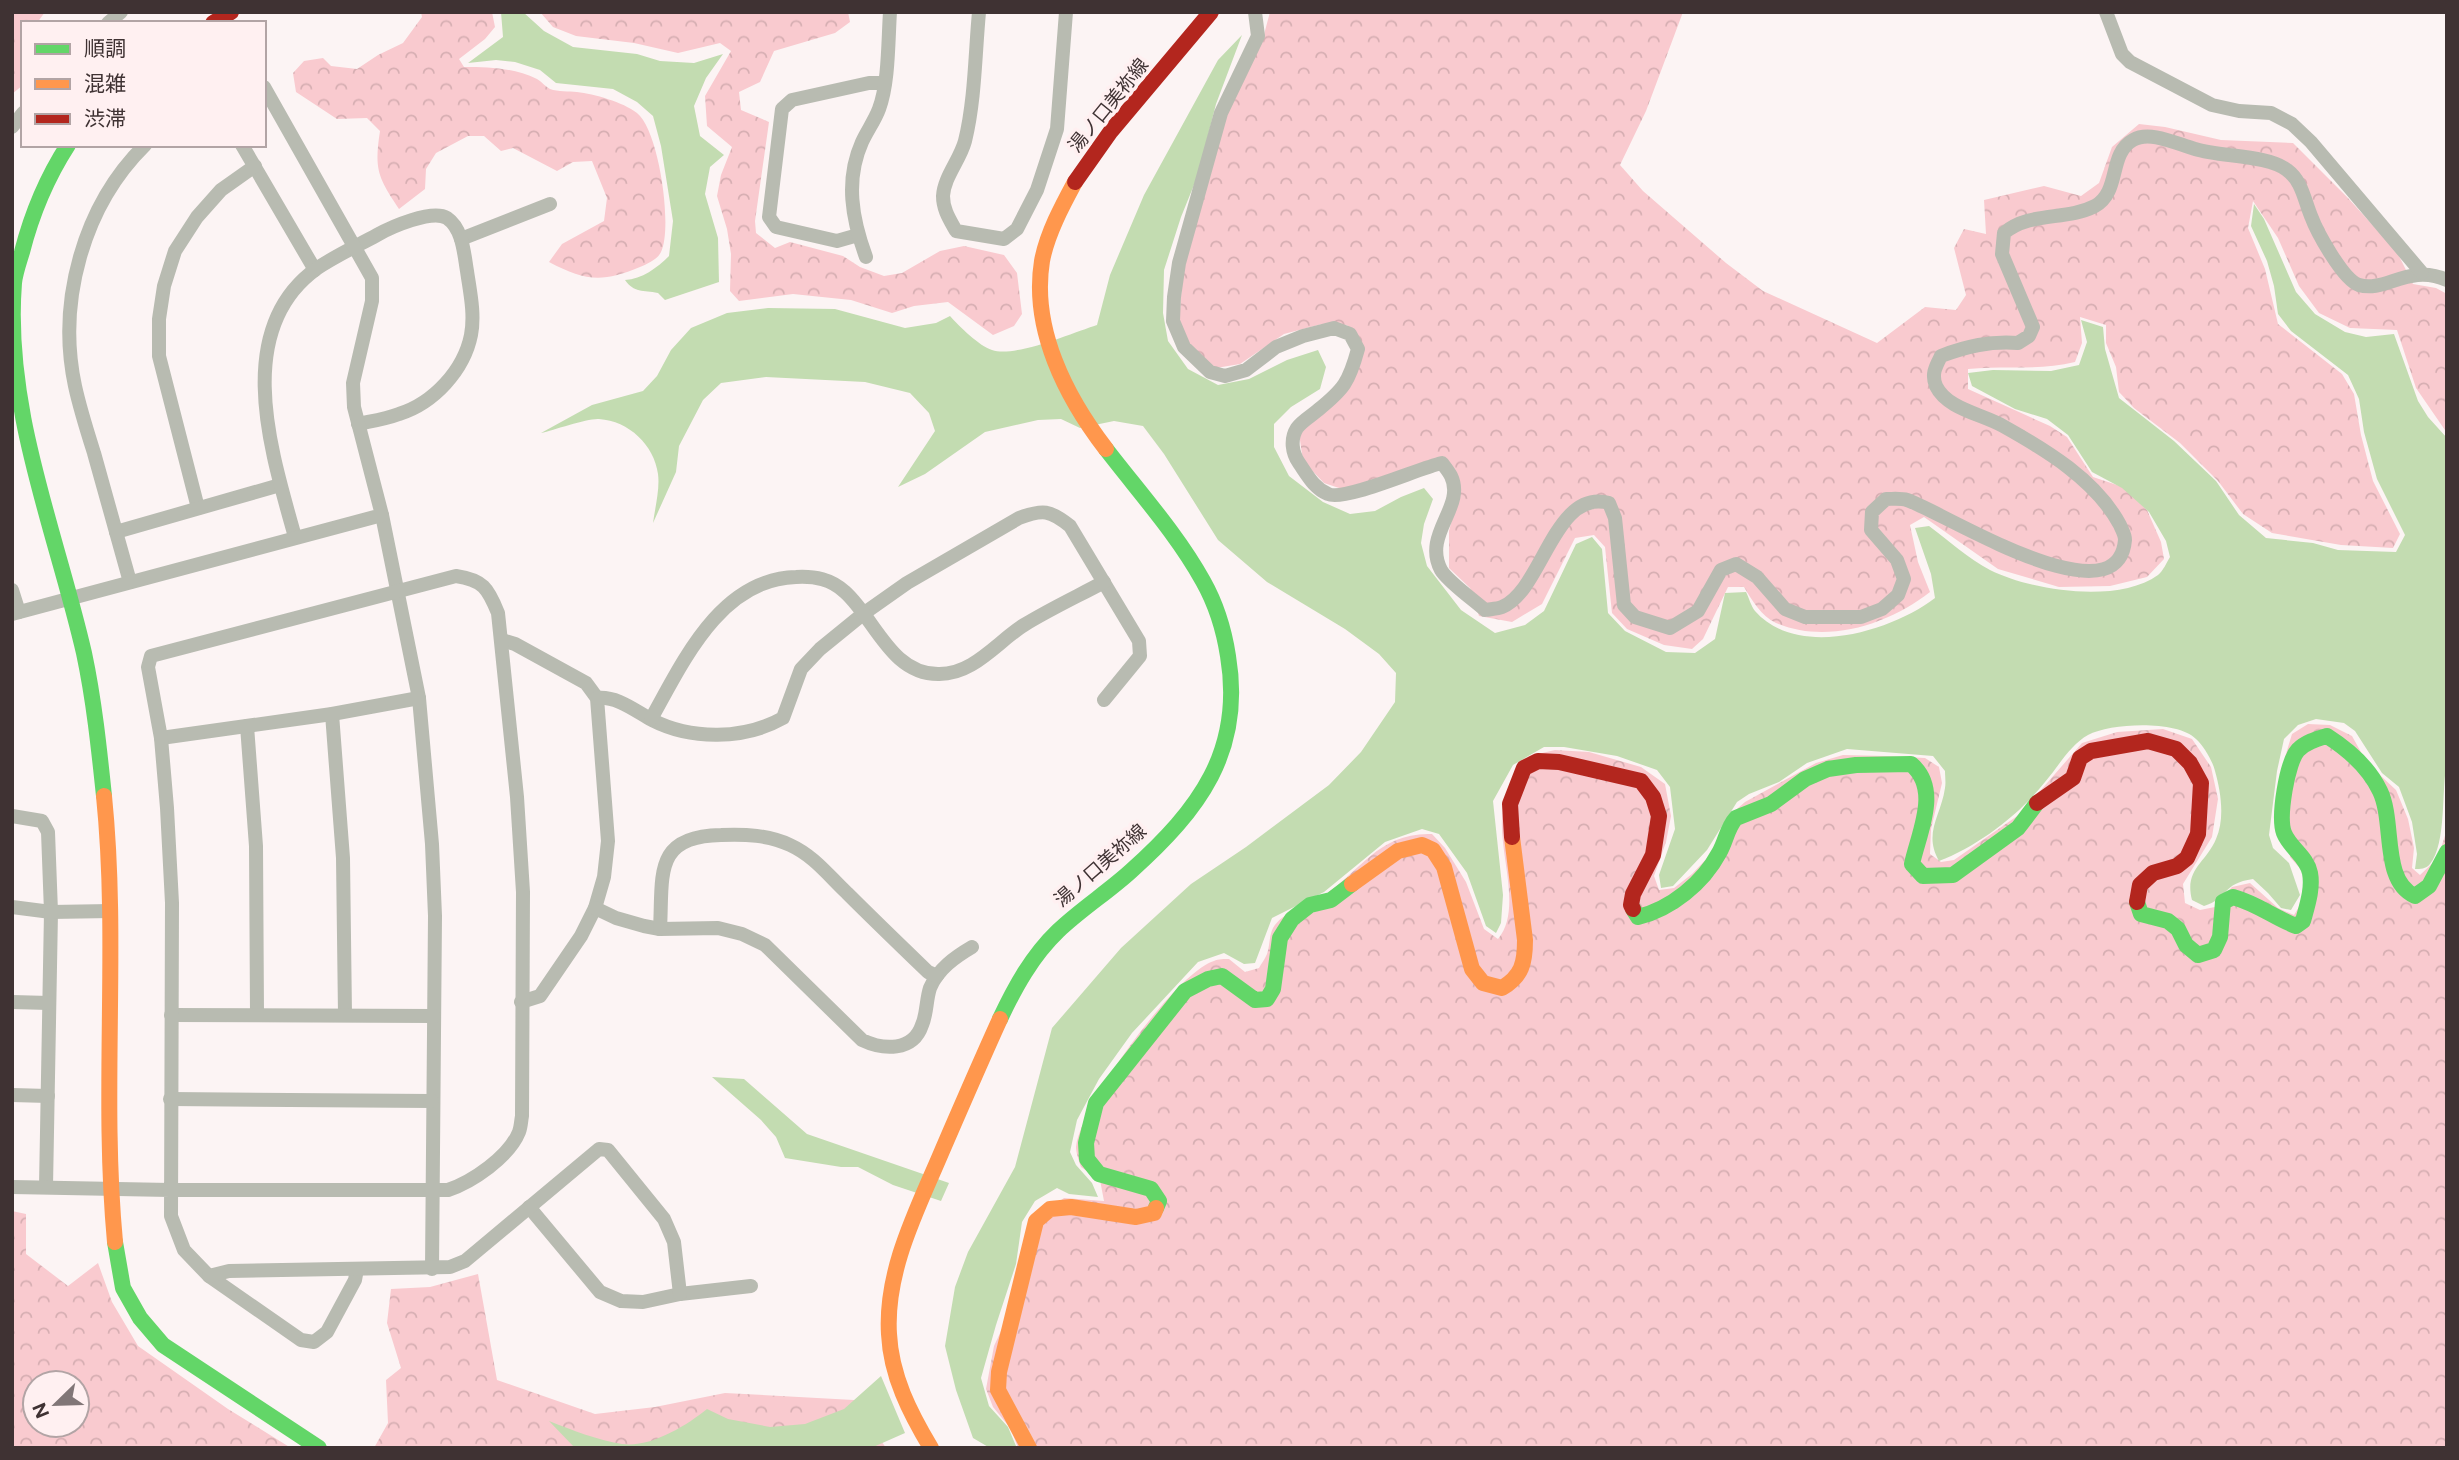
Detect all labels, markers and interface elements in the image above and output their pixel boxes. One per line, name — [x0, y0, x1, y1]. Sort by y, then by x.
legend — [21, 21, 266, 147]
text: 順調 — [84, 36, 126, 61]
street label: 湯ノ口美祢線 — [1064, 54, 1153, 157]
text: 混雑 — [84, 71, 126, 96]
text: 渋滞 — [84, 106, 126, 131]
street label: 湯ノ口美祢線 — [1050, 819, 1151, 911]
north arrow — [21, 1369, 91, 1439]
text: N — [27, 1399, 54, 1422]

